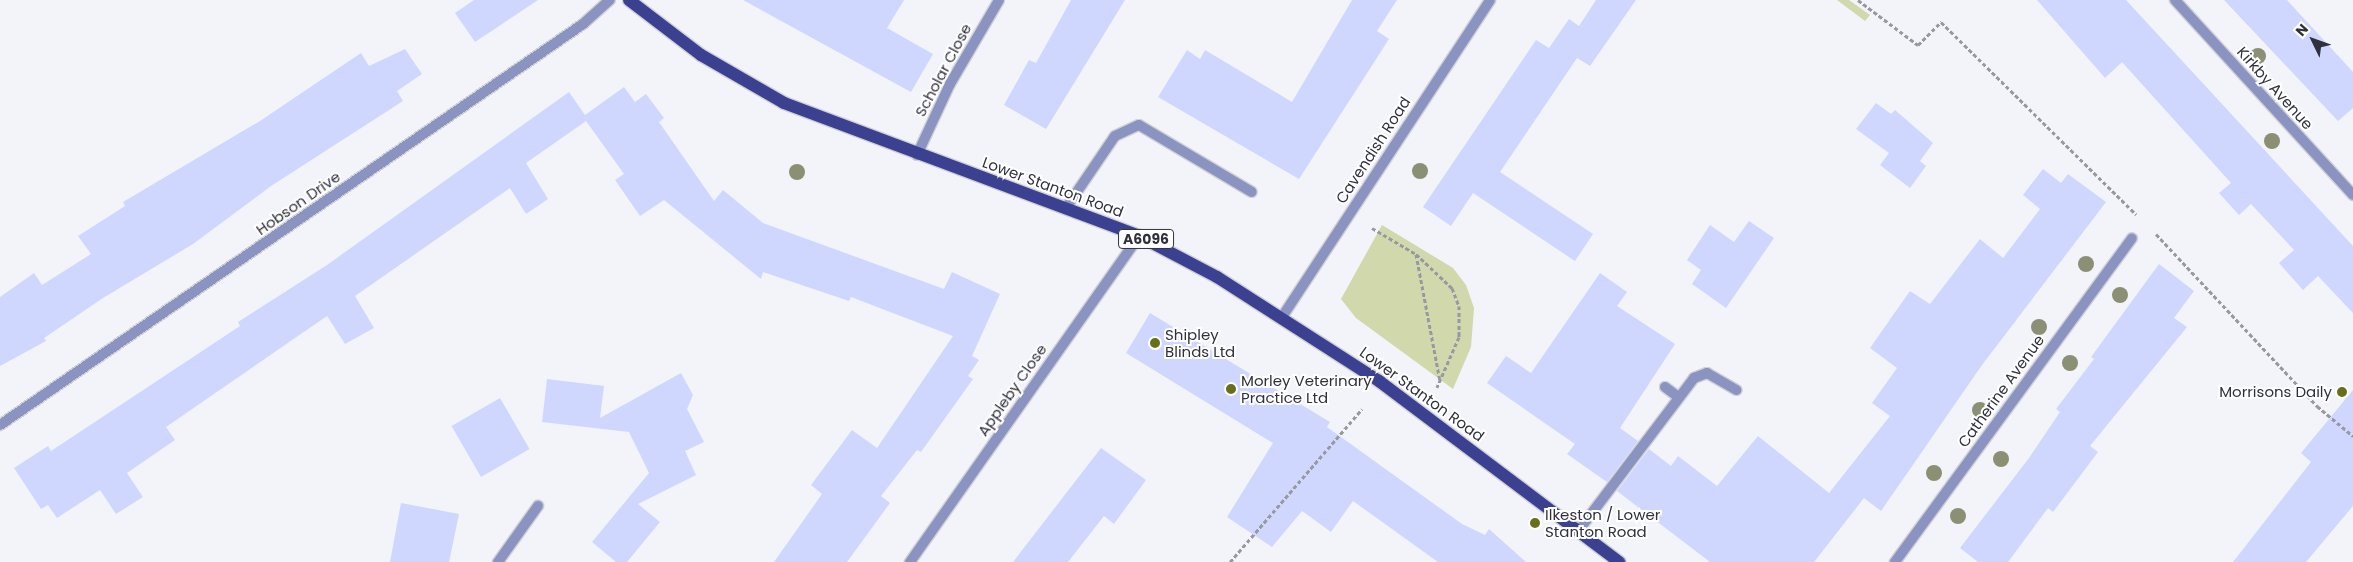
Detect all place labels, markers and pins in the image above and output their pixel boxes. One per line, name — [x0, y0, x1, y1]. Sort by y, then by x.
place label: Shipley Blinds Ltd — [1165, 325, 1235, 360]
marker: Shipley Blinds Ltd — [1149, 337, 1161, 349]
place label: Morley Veterinary Practice Ltd — [1241, 371, 1372, 406]
marker: Morley Veterinary Practice Ltd — [1225, 383, 1237, 395]
place label: Morrisons Daily — [2219, 383, 2332, 401]
marker: Morrisons Daily — [2336, 386, 2348, 398]
place label: Ilkeston / Lower Stanton Road — [1545, 505, 1660, 540]
marker: Ilkeston / Lower Stanton Road — [1529, 517, 1541, 529]

